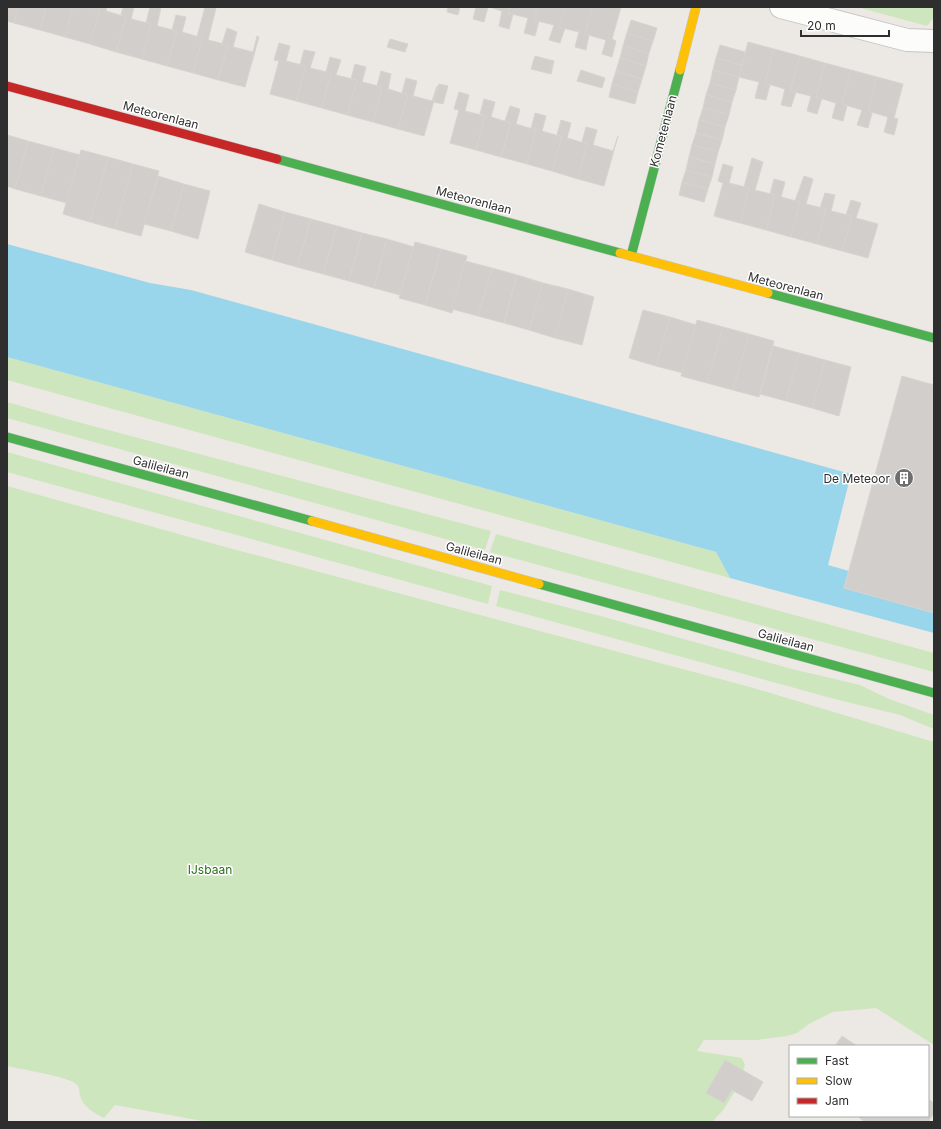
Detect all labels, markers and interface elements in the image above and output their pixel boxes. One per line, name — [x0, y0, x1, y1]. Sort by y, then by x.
scale bar — [801, 12, 889, 38]
text: 20 m — [807, 18, 836, 33]
street label: Kometenlaan — [646, 93, 680, 169]
street label: Meteorenlaan — [122, 98, 200, 132]
street label: Meteorenlaan — [435, 183, 513, 217]
street label: Meteorenlaan — [747, 269, 825, 303]
street label: Galileilaan — [131, 452, 191, 482]
building icon: De Meteoor — [893, 467, 915, 489]
place label: De Meteoor — [823, 471, 890, 486]
street label: Galileilaan — [444, 538, 504, 568]
street label: Galileilaan — [756, 625, 816, 655]
park label: IJsbaan — [188, 862, 232, 877]
legend — [789, 1045, 929, 1117]
text: Fast — [825, 1053, 849, 1068]
text: Slow — [825, 1073, 853, 1088]
text: Jam — [825, 1093, 849, 1108]

